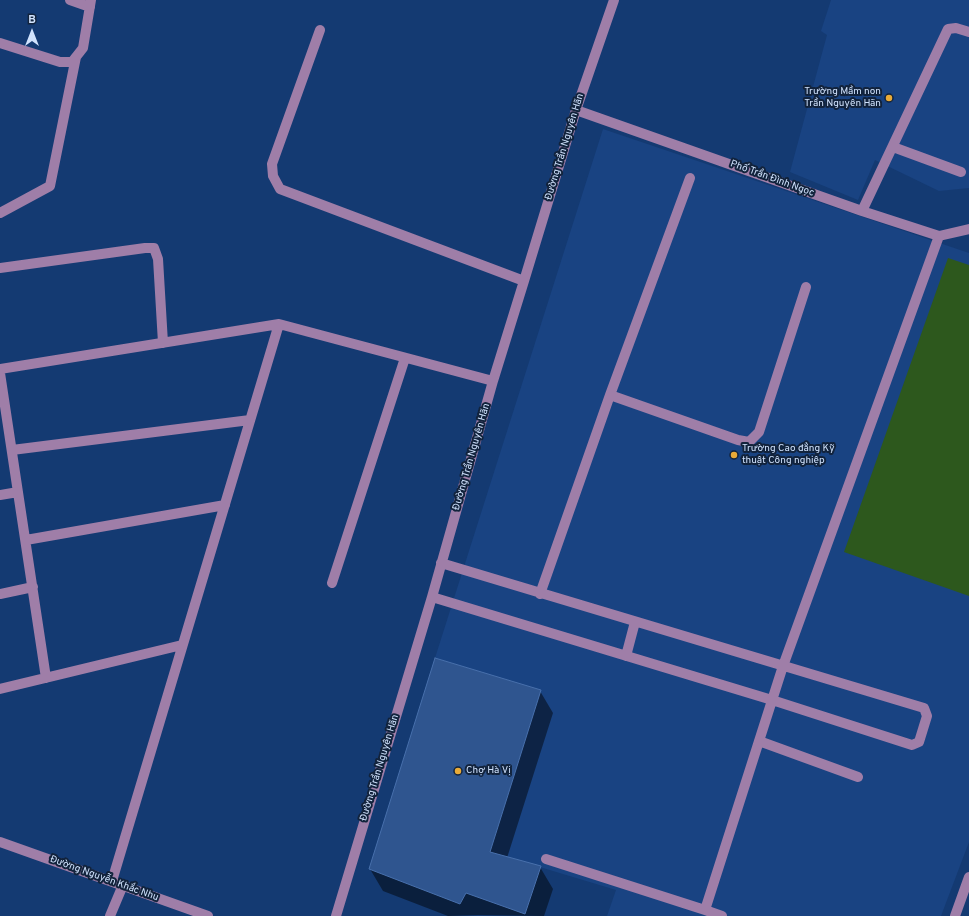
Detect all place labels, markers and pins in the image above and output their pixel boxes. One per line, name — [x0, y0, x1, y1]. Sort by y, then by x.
place label: Trường Mầm non Trần Nguyên Hãn — [804, 86, 881, 110]
marker: Trường Mầm non Trần Nguyên Hãn — [884, 93, 894, 103]
place label: Trường Cao đẳng Kỹ thuật Công nghiệp — [742, 443, 834, 466]
marker: Trường Cao đẳng Kỹ thuật Công nghiệp — [729, 450, 739, 460]
place label: Chợ Hà Vị — [466, 765, 511, 777]
marker: Chợ Hà Vị — [453, 766, 463, 776]

